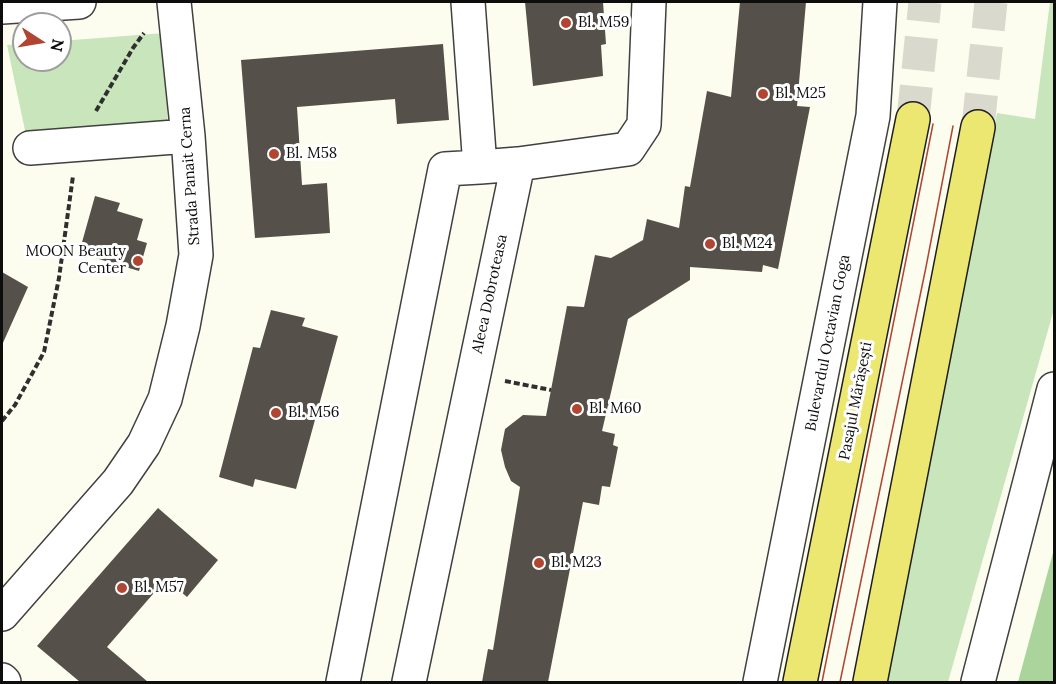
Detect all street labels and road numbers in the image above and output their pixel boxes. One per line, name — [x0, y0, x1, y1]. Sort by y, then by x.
street label: Strada Panait Cerna — [176, 106, 204, 246]
street label: Aleea Dobroteasa — [469, 233, 511, 355]
street label: Bulevardul Octavian Goga — [802, 253, 854, 433]
street label: Pasajul Mărășești — [836, 340, 876, 462]

